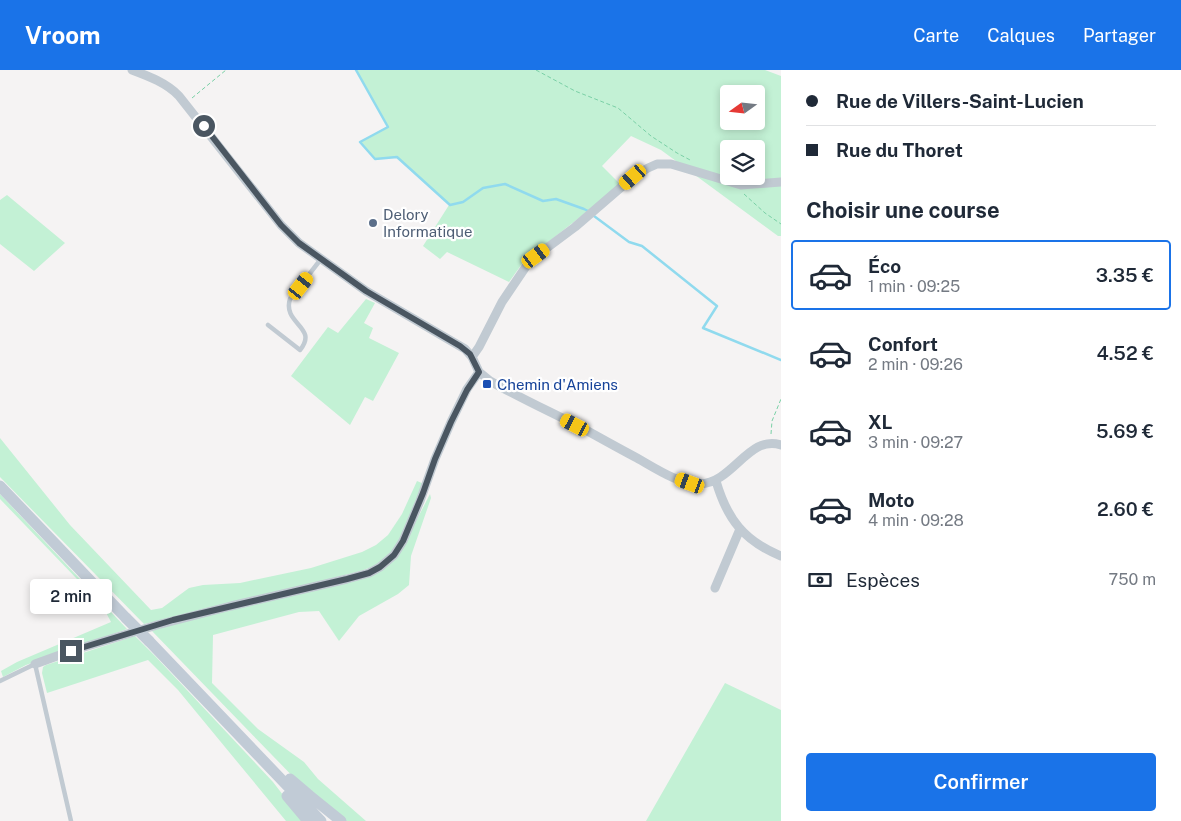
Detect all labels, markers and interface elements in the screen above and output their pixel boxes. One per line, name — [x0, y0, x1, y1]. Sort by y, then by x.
text: Vroom — [25, 21, 101, 49]
text: Carte — [913, 25, 959, 46]
text: Calques — [987, 25, 1055, 46]
text: Partager — [1083, 25, 1156, 46]
north arrow — [720, 85, 765, 130]
map controls — [720, 85, 765, 185]
text: Rue de Villers-Saint-Lucien — [836, 90, 1084, 112]
route start — [193, 115, 215, 137]
text: Rue du Thoret — [836, 139, 963, 161]
button: layers — [720, 140, 765, 185]
car — [616, 161, 649, 193]
text: Choisir une course — [806, 197, 1000, 223]
place label: Delory Informatique — [383, 206, 472, 240]
marker: Delory Informatique — [367, 217, 379, 229]
car — [519, 241, 552, 271]
icon: car — [808, 253, 853, 298]
text: Éco — [868, 255, 901, 277]
text: 3.35 € — [1096, 264, 1154, 286]
car — [285, 270, 316, 302]
text: 1 min · 09:25 — [868, 277, 960, 296]
icon: car — [808, 331, 853, 376]
text: Confort — [868, 333, 938, 355]
text: 4.52 € — [1096, 342, 1154, 364]
text: 2 min · 09:26 — [868, 355, 963, 374]
place label: Chemin d'Amiens — [497, 376, 618, 393]
marker: Chemin d'Amiens — [481, 378, 493, 390]
icon: car — [808, 409, 853, 454]
text: XL — [868, 411, 893, 433]
car — [558, 412, 591, 438]
text: 5.69 € — [1096, 420, 1154, 442]
text: 3 min · 09:27 — [868, 433, 963, 452]
car — [673, 471, 706, 495]
icon: car — [808, 487, 853, 532]
text: Moto — [868, 489, 914, 511]
text: 2.60 € — [1097, 498, 1154, 520]
text: 4 min · 09:28 — [868, 511, 964, 530]
icon: cash — [806, 566, 834, 594]
text: Espèces — [846, 569, 920, 591]
text: 750 m — [1109, 570, 1156, 589]
callout: 2 min — [30, 578, 112, 614]
text: 2 min — [50, 587, 92, 606]
route end — [60, 640, 82, 662]
button: Confirmer — [806, 753, 1156, 811]

